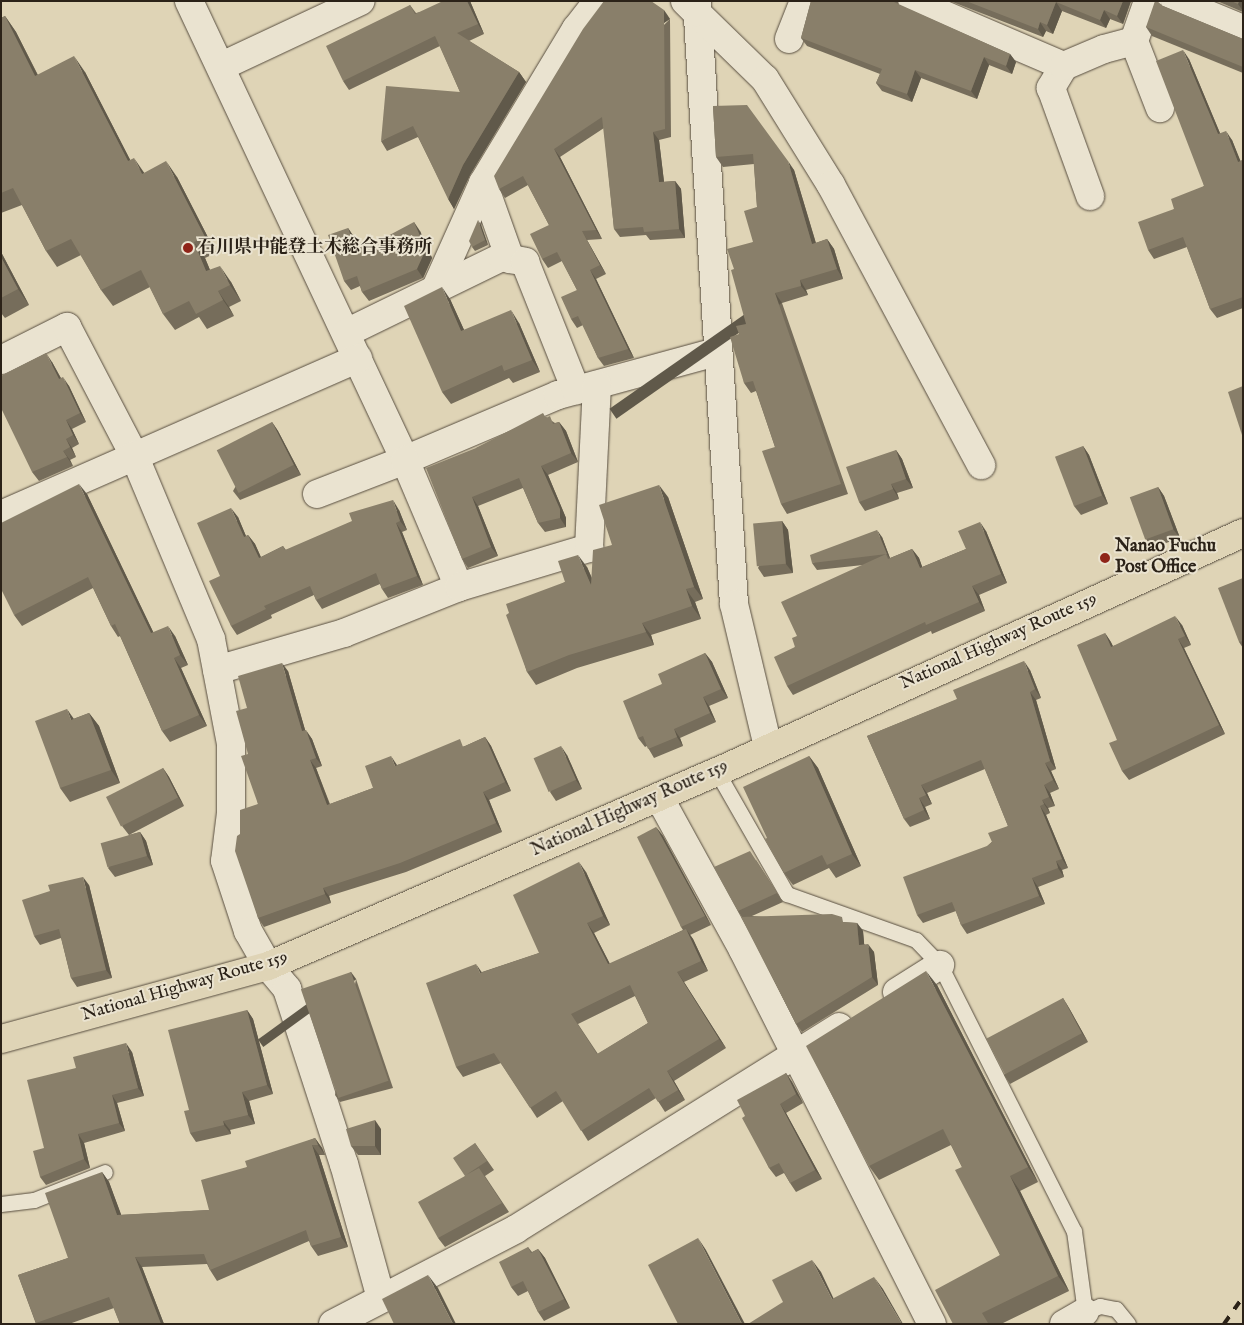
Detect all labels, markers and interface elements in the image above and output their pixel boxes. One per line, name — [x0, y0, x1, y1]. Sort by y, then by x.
place label: 石川県中能登土木総合事務所 — [198, 237, 432, 259]
marker: 石川県中能登土木総合事務所 — [182, 242, 194, 254]
place label: Nanao Fuchu Post Office — [1115, 537, 1216, 580]
marker: Nanao Fuchu Post Office — [1099, 552, 1111, 564]
street label: National Highway Route 159 — [897, 589, 1101, 695]
street label: National Highway Route 159 — [528, 756, 732, 862]
street label: National Highway Route 159 — [80, 947, 290, 1027]

